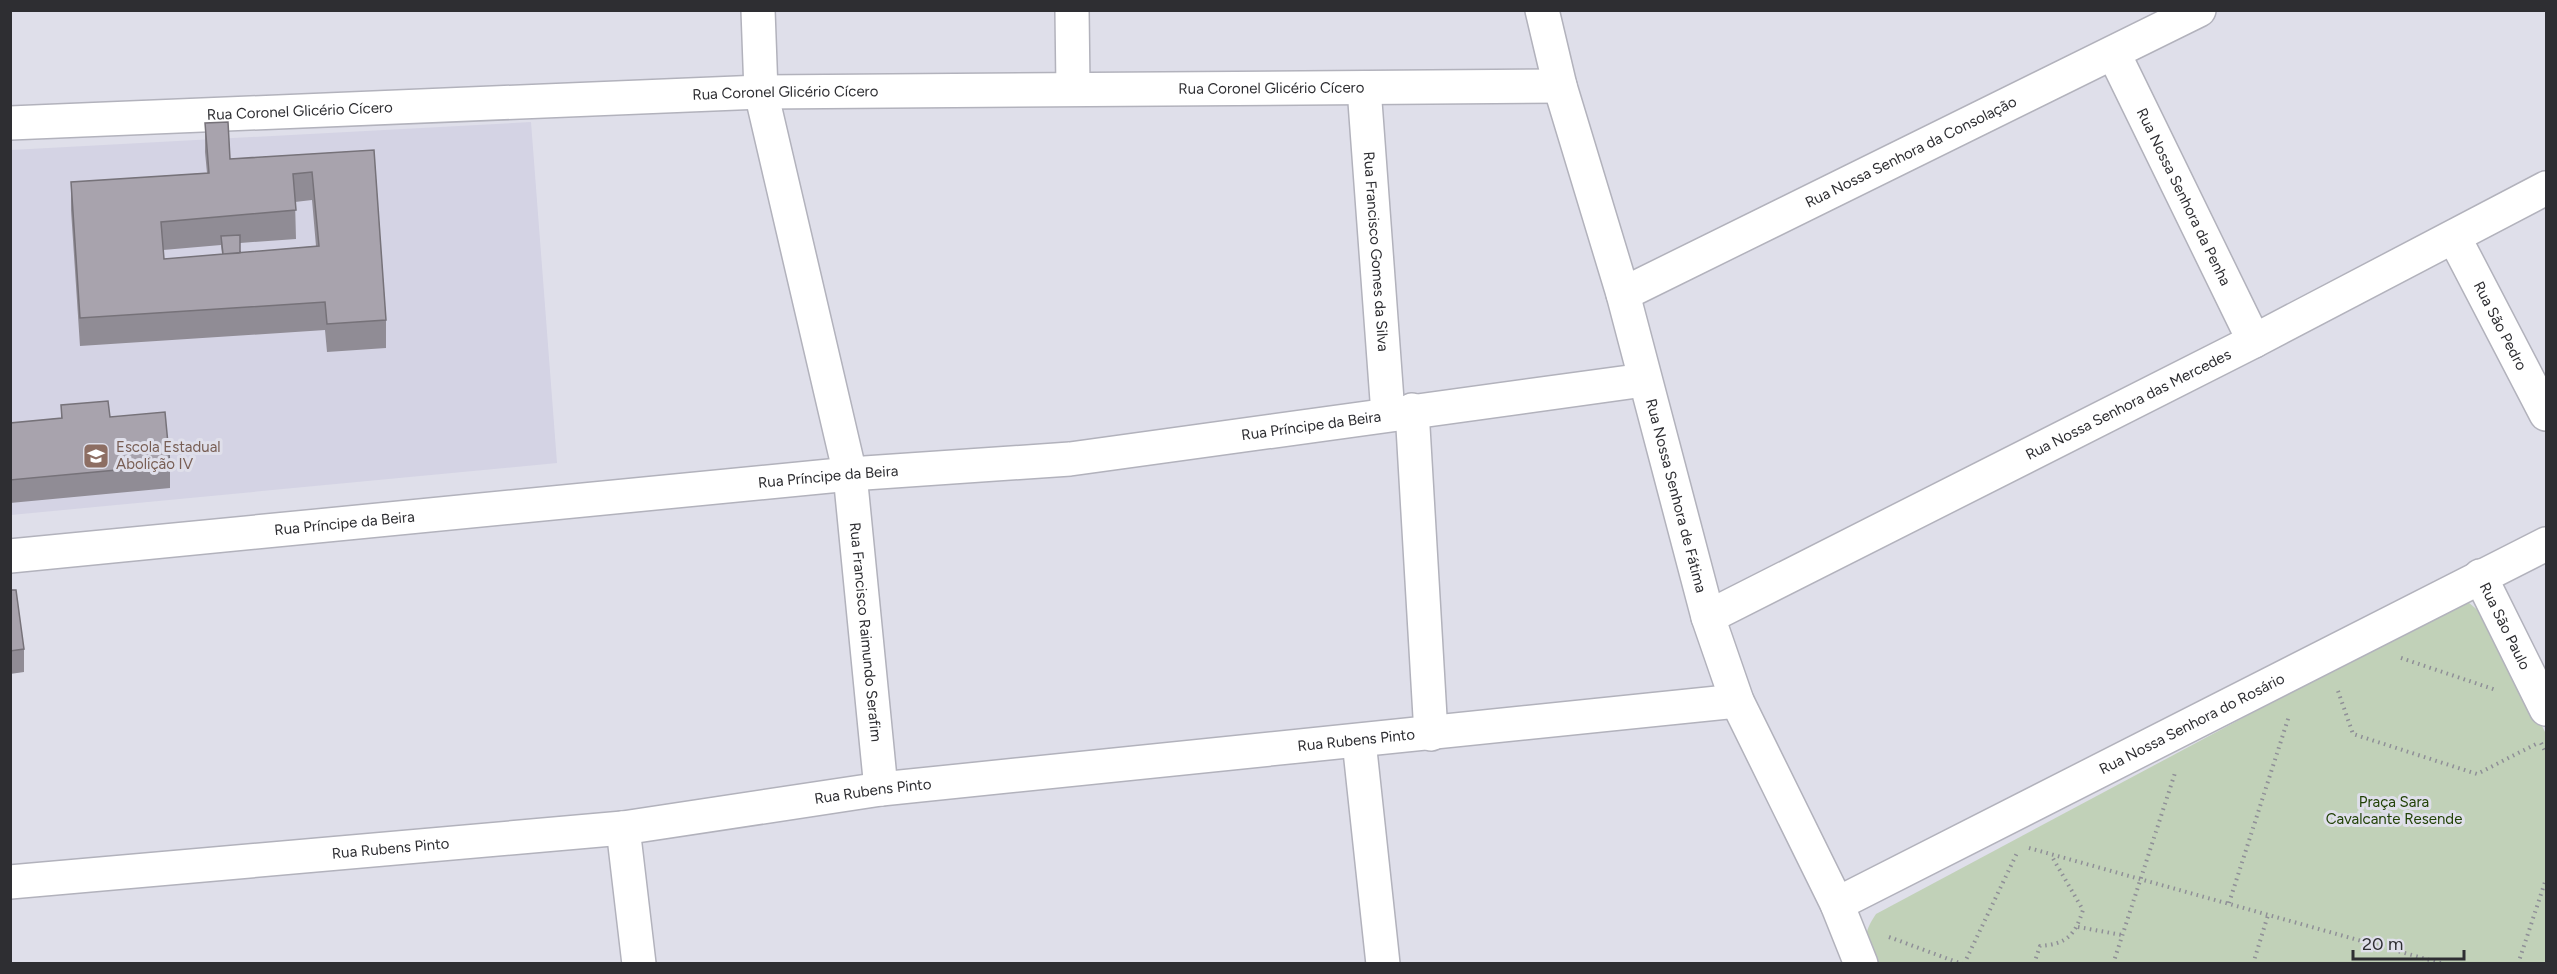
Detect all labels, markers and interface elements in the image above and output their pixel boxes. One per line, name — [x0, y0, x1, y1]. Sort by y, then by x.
street label: Rua Coronel Glicério Cícero — [1178, 78, 1365, 98]
street label: Rua Coronel Glicério Cícero — [692, 82, 879, 104]
street label: Rua Nossa Senhora da Consolação — [1802, 92, 2020, 212]
street label: Rua Coronel Glicério Cícero — [206, 98, 393, 124]
street label: Rua Nossa Senhora da Penha — [2133, 105, 2235, 289]
street label: Rua Francisco Gomes da Silva — [1360, 151, 1392, 352]
street label: Rua São Pedro — [2470, 278, 2531, 374]
street label: Rua Nossa Senhora das Mercedes — [2023, 345, 2234, 464]
street label: Rua Nossa Senhora de Fátima — [1642, 397, 1710, 595]
street label: Rua Príncipe da Beira — [1240, 407, 1382, 444]
place label: Escola Estadual Abolição IV — [116, 438, 221, 473]
school or university icon: Escola Estadual Abolição IV — [81, 441, 111, 471]
street label: Rua Príncipe da Beira — [757, 462, 899, 492]
street label: Rua Príncipe da Beira — [273, 508, 415, 539]
street label: Rua Francisco Raimundo Serafim — [846, 521, 885, 743]
street label: Rua São Paulo — [2476, 580, 2534, 673]
street label: Rua Nossa Senhora do Rosário — [2096, 669, 2288, 778]
street label: Rua Rubens Pinto — [1297, 725, 1416, 755]
street label: Rua Rubens Pinto — [813, 775, 933, 808]
park label: Praça Sara Cavalcante Resende — [2326, 793, 2462, 828]
street label: Rua Rubens Pinto — [331, 834, 450, 863]
scale bar — [2353, 923, 2464, 961]
text: 20 m — [2362, 933, 2403, 955]

